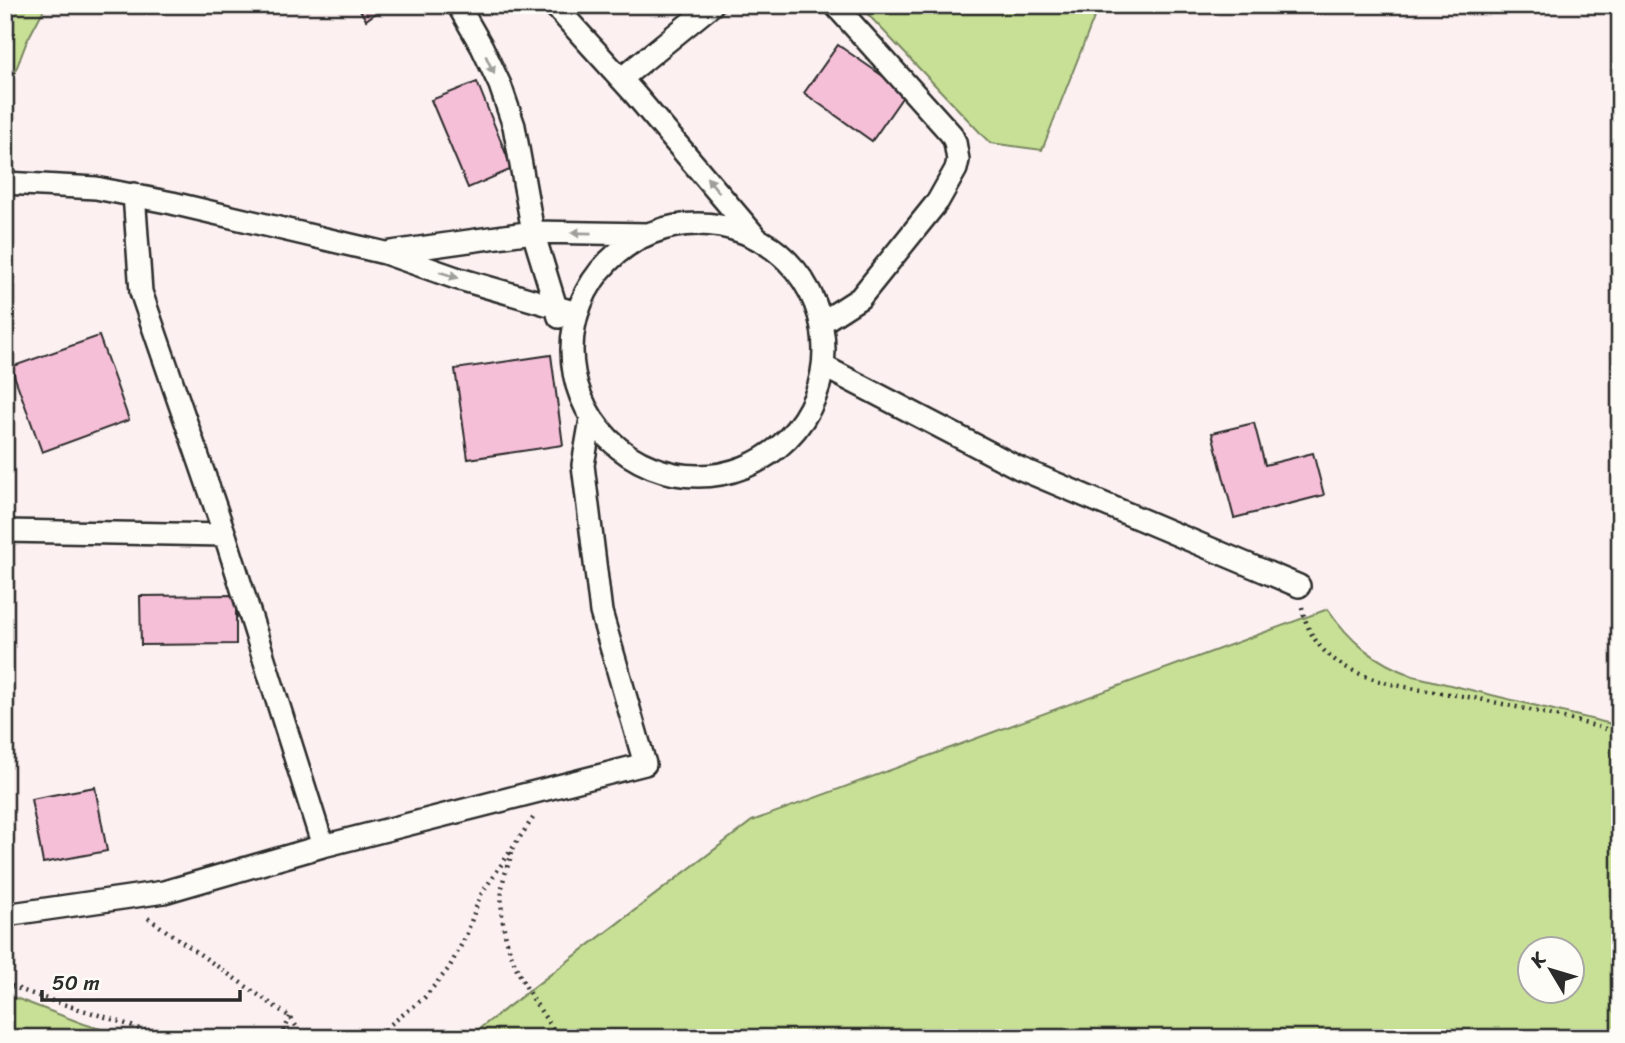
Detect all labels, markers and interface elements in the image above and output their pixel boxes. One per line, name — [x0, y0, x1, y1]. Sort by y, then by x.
one-way arrow — [485, 55, 496, 75]
one-way arrow — [706, 177, 721, 194]
one-way arrow — [570, 227, 592, 239]
one-way arrow — [439, 270, 460, 281]
north arrow — [1516, 934, 1586, 1004]
text: K — [1521, 944, 1555, 975]
scale bar — [42, 959, 240, 1003]
text: 50 m — [52, 964, 100, 1002]

